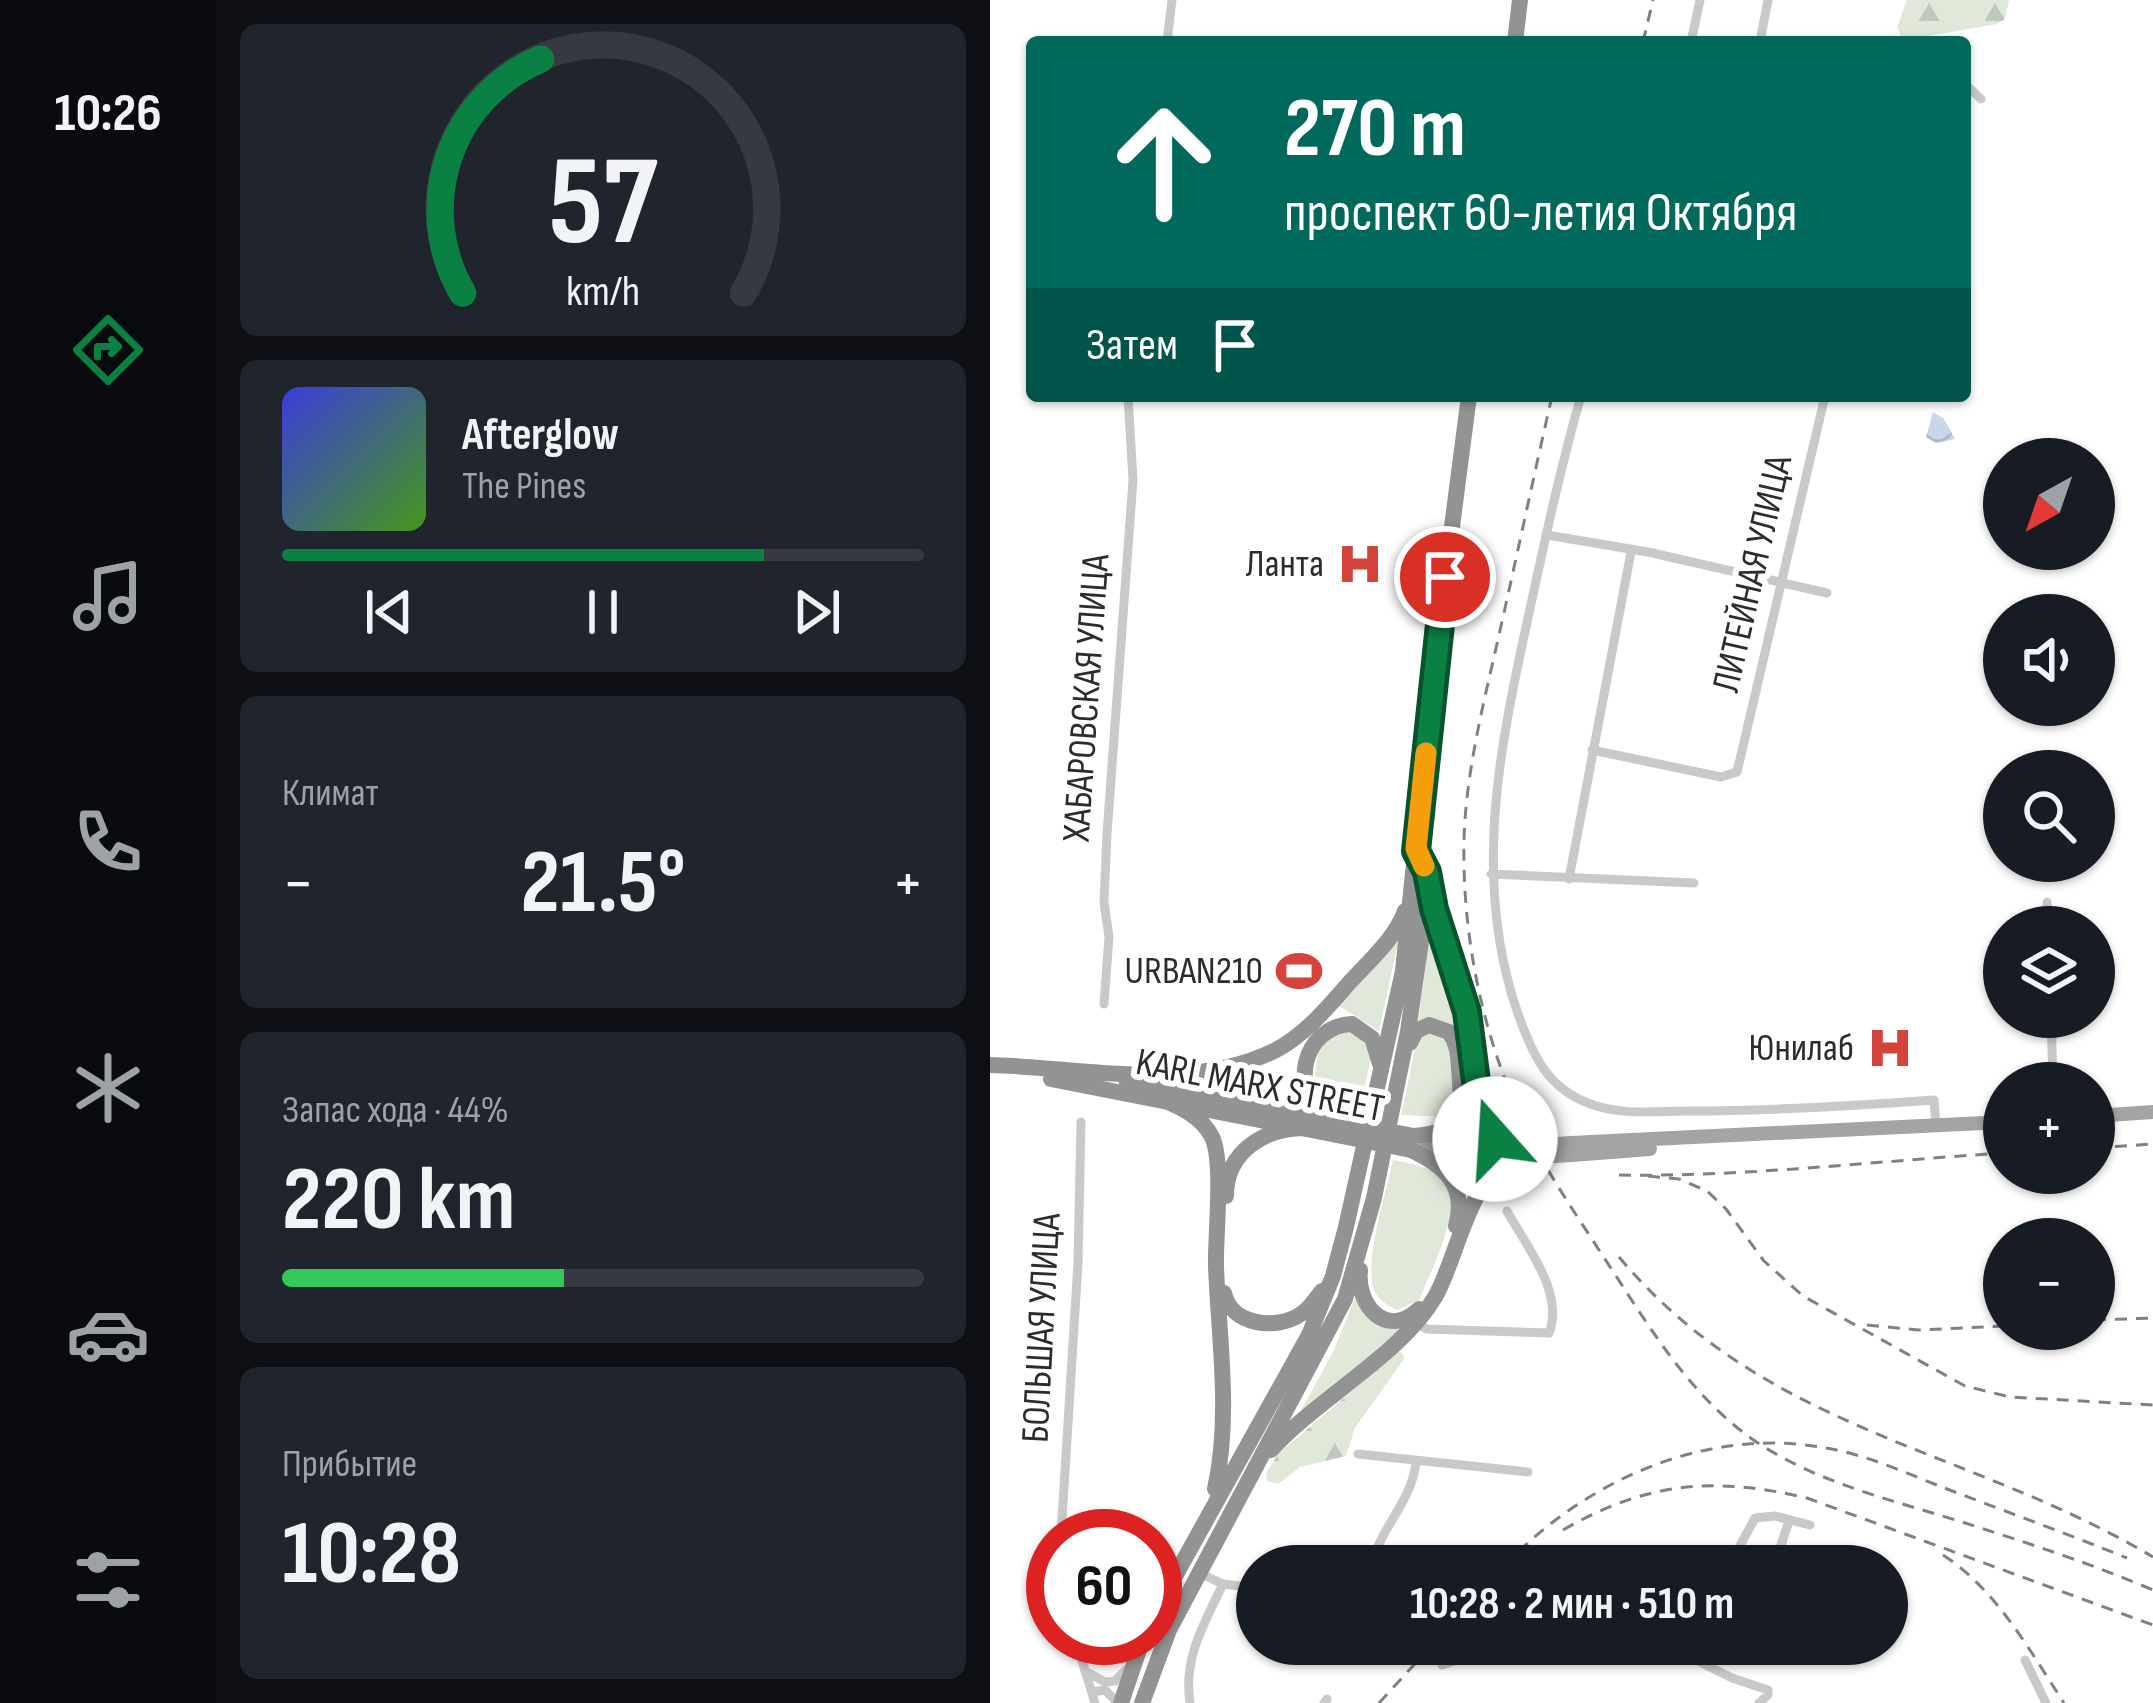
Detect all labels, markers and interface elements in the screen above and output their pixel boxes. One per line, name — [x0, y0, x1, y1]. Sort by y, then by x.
text: 270 m — [1284, 79, 1466, 180]
text: 10:26 — [54, 81, 162, 146]
icon: ahead — [1086, 84, 1242, 240]
text: 57 — [549, 130, 658, 279]
text: проспект 60-летия Октября — [1284, 181, 1798, 246]
text: km/h — [566, 266, 640, 318]
icon: directions — [66, 308, 150, 392]
icon: arrive — [1202, 312, 1268, 378]
text: Затем — [1086, 318, 1178, 373]
text: Afterglow — [462, 408, 619, 463]
north arrow — [1983, 438, 2115, 570]
map controls — [1983, 438, 2115, 1350]
street label: ЛИТЕЙНАЯ УЛИЦА — [1703, 451, 1803, 697]
text: The Pines — [462, 463, 586, 510]
pin — [1394, 526, 1496, 628]
hospital icon: Ланта — [1335, 539, 1385, 589]
place label: Ланта — [1245, 541, 1324, 588]
icon: arrive — [1412, 544, 1478, 610]
street label: ХАБАРОВСКАЯ УЛИЦА — [1053, 552, 1121, 844]
icon: music — [66, 554, 150, 638]
icon: previous — [356, 579, 422, 645]
icon: pause — [570, 579, 636, 645]
icon: next — [784, 579, 850, 645]
button: sound — [1983, 594, 2115, 726]
button: search — [1983, 750, 2115, 882]
text: Климат — [282, 770, 379, 817]
icon: phone — [66, 800, 150, 884]
text: 21.5° — [520, 830, 686, 938]
text: − — [282, 845, 314, 924]
text: + — [892, 845, 924, 924]
button: layers — [1983, 906, 2115, 1038]
sports icon: URBAN210 — [1274, 946, 1324, 996]
place label: URBAN210 — [1125, 948, 1263, 995]
hospital icon: Юнилаб — [1865, 1023, 1915, 1073]
place label: Юнилаб — [1748, 1025, 1854, 1072]
street label: KARL MARX STREET — [1132, 1039, 1388, 1133]
icon: climate — [66, 1046, 150, 1130]
button: + — [1983, 1062, 2115, 1194]
position arrow — [1432, 1076, 1558, 1202]
text: Запас хода · 44% — [282, 1087, 509, 1134]
text: 220 km — [282, 1147, 515, 1255]
street label: БОЛЬШАЯ УЛИЦА — [1013, 1212, 1071, 1444]
button: − — [1983, 1218, 2115, 1350]
icon: car — [66, 1292, 150, 1376]
text: Прибытие — [282, 1441, 417, 1488]
text: 10:28 — [282, 1501, 461, 1609]
speed limit sign: 60 — [1026, 1509, 1182, 1665]
icon: filters — [66, 1538, 150, 1622]
text: 10:28 · 2 мин · 510 m — [1410, 1577, 1734, 1632]

